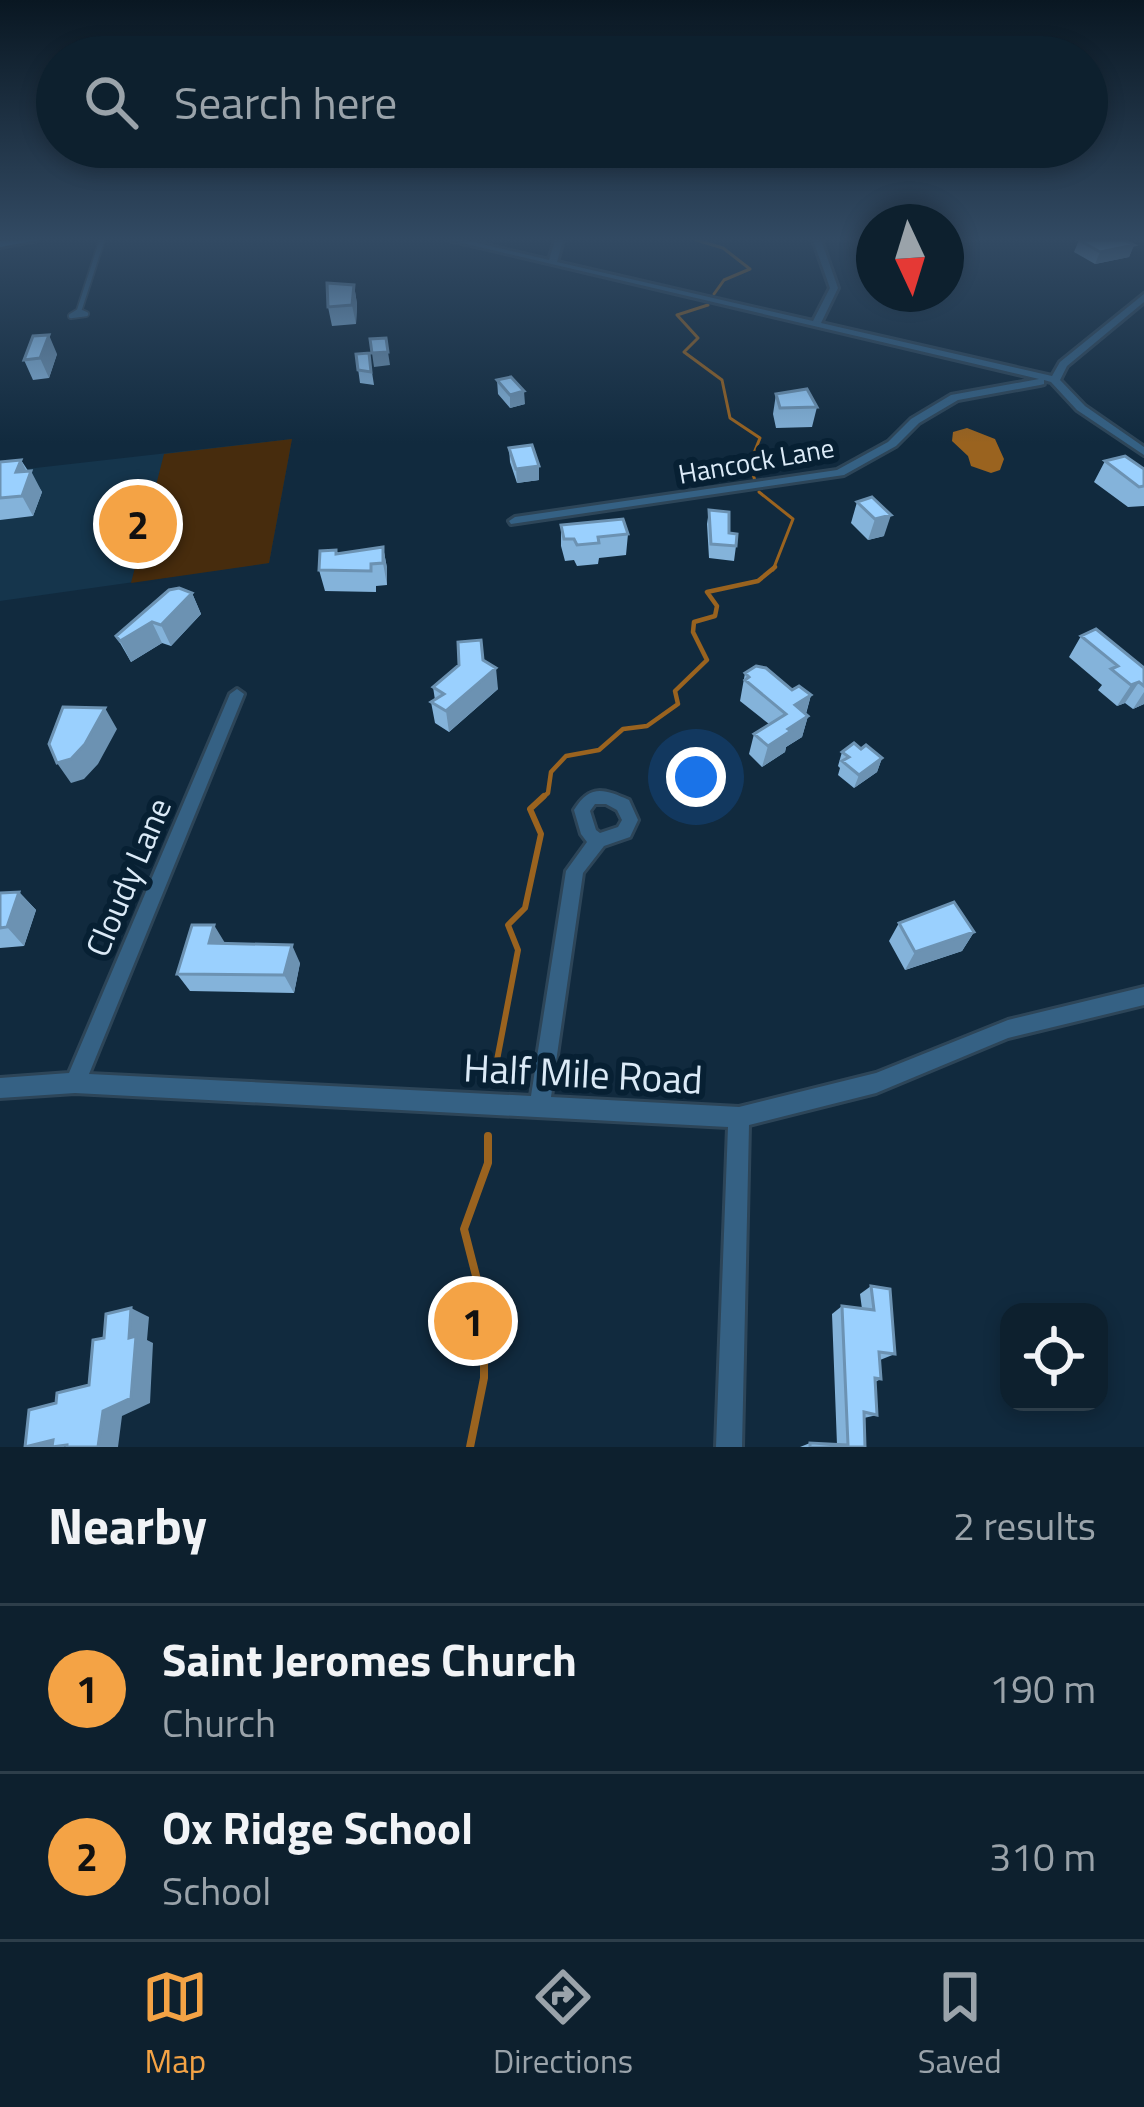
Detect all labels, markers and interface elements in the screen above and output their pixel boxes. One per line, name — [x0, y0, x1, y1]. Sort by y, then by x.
search box — [36, 36, 1108, 168]
text: Search here — [174, 68, 397, 136]
icon: search — [78, 69, 144, 135]
north arrow — [856, 204, 964, 312]
street label: Hancock Lane — [675, 426, 837, 494]
pin: 2 — [99, 479, 177, 569]
your location — [666, 747, 726, 807]
street label: Cloudy Lane — [72, 790, 184, 964]
street label: Half Mile Road — [462, 1037, 704, 1109]
pin: 1 — [434, 1276, 512, 1366]
map controls — [1000, 1303, 1108, 1411]
button: locate — [1000, 1303, 1108, 1411]
text: Nearby — [48, 1486, 207, 1564]
text: 2 results — [953, 1496, 1096, 1555]
text: Saint Jeromes Church — [162, 1625, 577, 1693]
text: 1 — [76, 1659, 98, 1718]
text: 190 m — [989, 1659, 1096, 1718]
text: Church — [162, 1693, 276, 1752]
text: Ox Ridge School — [162, 1793, 473, 1861]
text: 2 — [76, 1827, 98, 1886]
text: 310 m — [989, 1827, 1096, 1886]
text: School — [162, 1861, 271, 1920]
tab: Map — [142, 1964, 208, 2086]
tab: Directions — [493, 1964, 633, 2086]
tab: Saved — [918, 1964, 1002, 2086]

